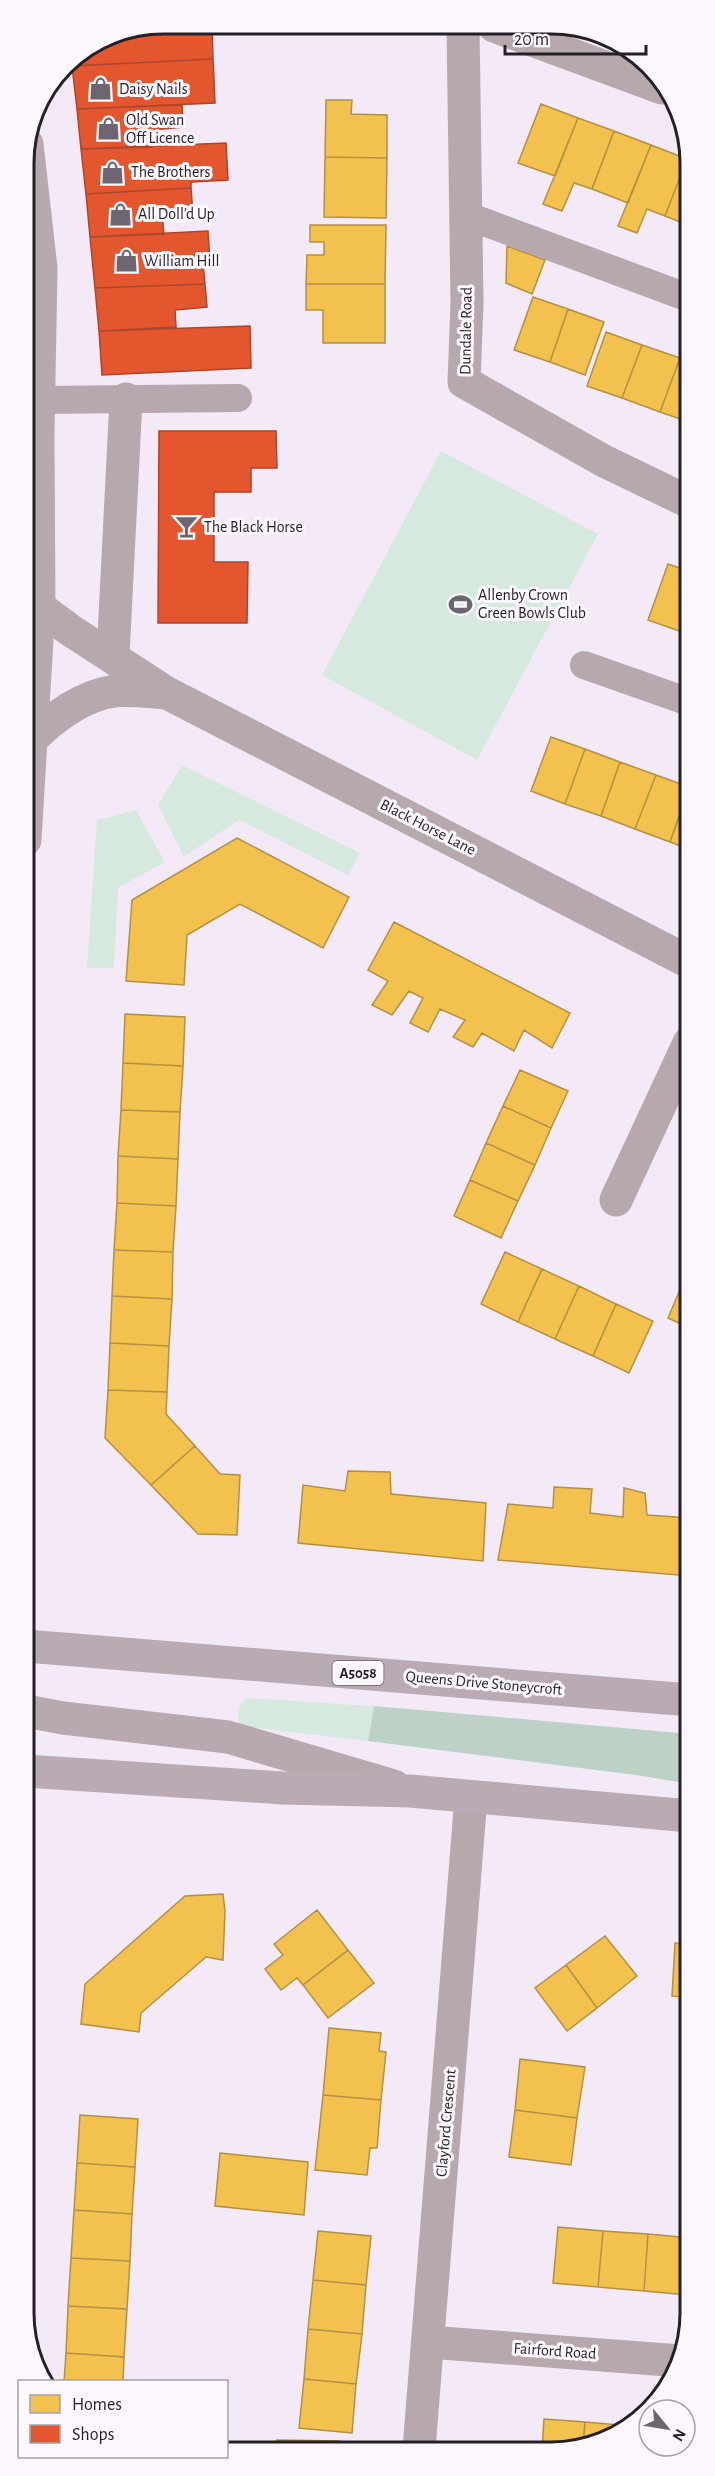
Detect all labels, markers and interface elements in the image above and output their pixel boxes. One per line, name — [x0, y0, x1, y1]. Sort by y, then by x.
scale bar — [505, 18, 646, 56]
text: 20 m — [514, 31, 549, 49]
shop icon: Daisy Nails — [88, 76, 114, 102]
place label: Daisy Nails — [119, 81, 188, 98]
place label: Old Swan Off Licence — [126, 112, 194, 146]
shop icon: Old Swan Off Licence — [95, 116, 121, 142]
shop icon: The Brothers — [100, 159, 126, 185]
place label: The Brothers — [131, 164, 210, 180]
shop icon: All Doll'd Up — [107, 201, 133, 227]
place label: All Doll'd Up — [138, 206, 215, 222]
shop icon: William Hill — [113, 248, 139, 274]
place label: William Hill — [144, 253, 219, 269]
street label: Dundale Road — [457, 287, 475, 375]
bar icon: The Black Horse — [173, 514, 199, 540]
place label: The Black Horse — [204, 519, 303, 535]
place label: Allenby Crown Green Bowls Club — [478, 587, 586, 621]
sports icon: Allenby Crown Green Bowls Club — [447, 591, 473, 617]
street label: Black Horse Lane — [378, 796, 478, 858]
road number: A5058 — [332, 1661, 384, 1685]
street label: Queens Drive Stoneycroft — [405, 1668, 563, 1699]
street label: Clayford Crescent — [433, 2069, 460, 2178]
street label: Fairford Road — [513, 2340, 597, 2362]
legend — [18, 2380, 228, 2458]
text: Homes — [72, 2396, 122, 2414]
north arrow — [637, 2398, 697, 2458]
text: Shops — [72, 2426, 114, 2444]
text: N — [669, 2426, 689, 2444]

